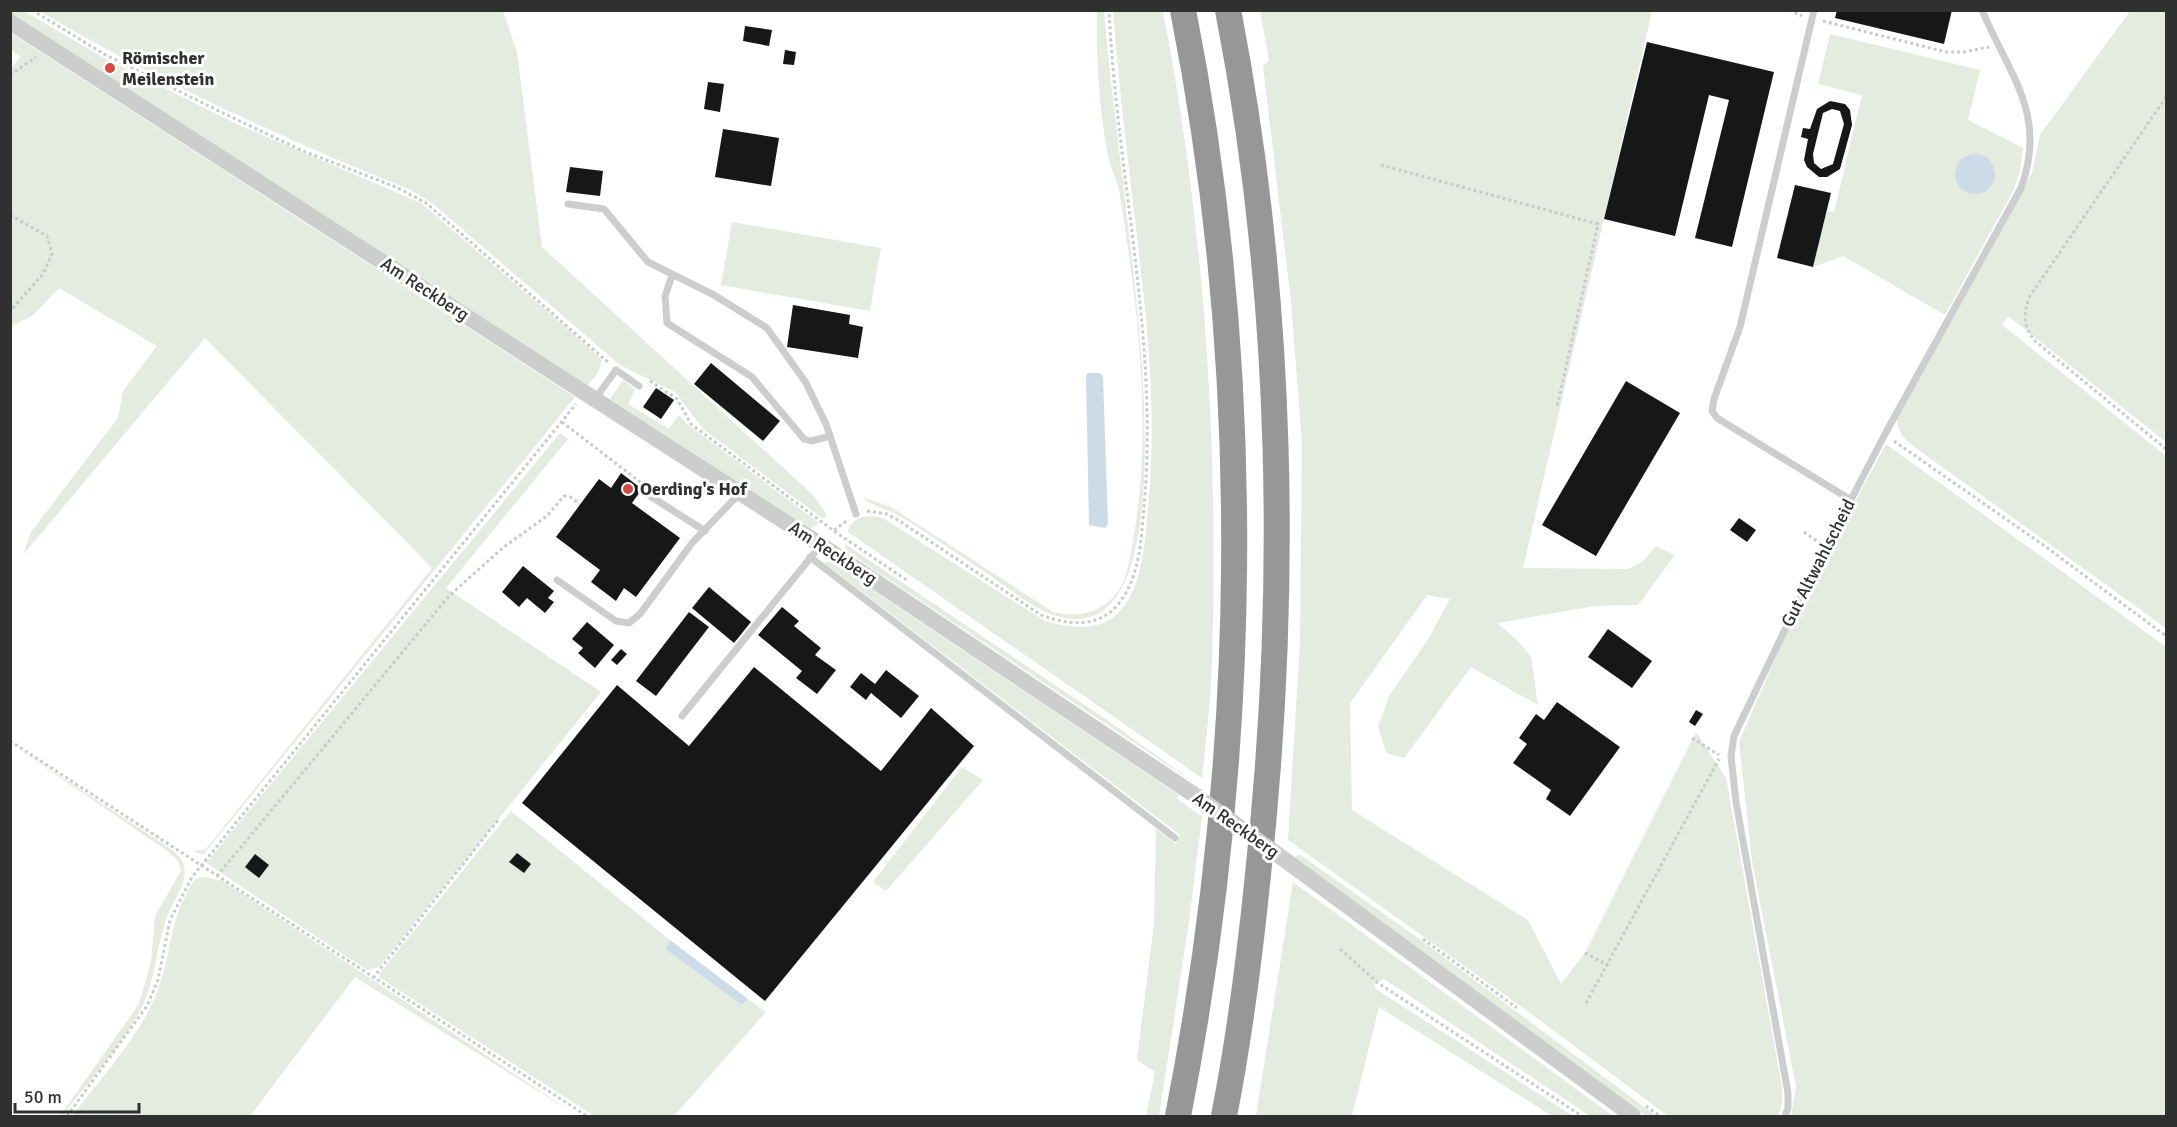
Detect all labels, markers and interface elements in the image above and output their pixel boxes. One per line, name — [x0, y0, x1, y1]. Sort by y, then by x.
place label: Römischer Meilenstein — [122, 47, 214, 90]
marker: Römischer Meilenstein — [103, 61, 117, 75]
street label: Am Reckberg — [377, 252, 473, 326]
place label: Oerding's Hof — [640, 478, 748, 500]
marker: Oerding's Hof — [621, 482, 635, 496]
street label: Gut Altwahlscheid — [1776, 495, 1860, 631]
street label: Am Reckberg — [785, 516, 881, 590]
street label: Am Reckberg — [1188, 787, 1284, 863]
scale bar — [15, 1076, 140, 1114]
text: 50 m — [24, 1086, 62, 1108]

